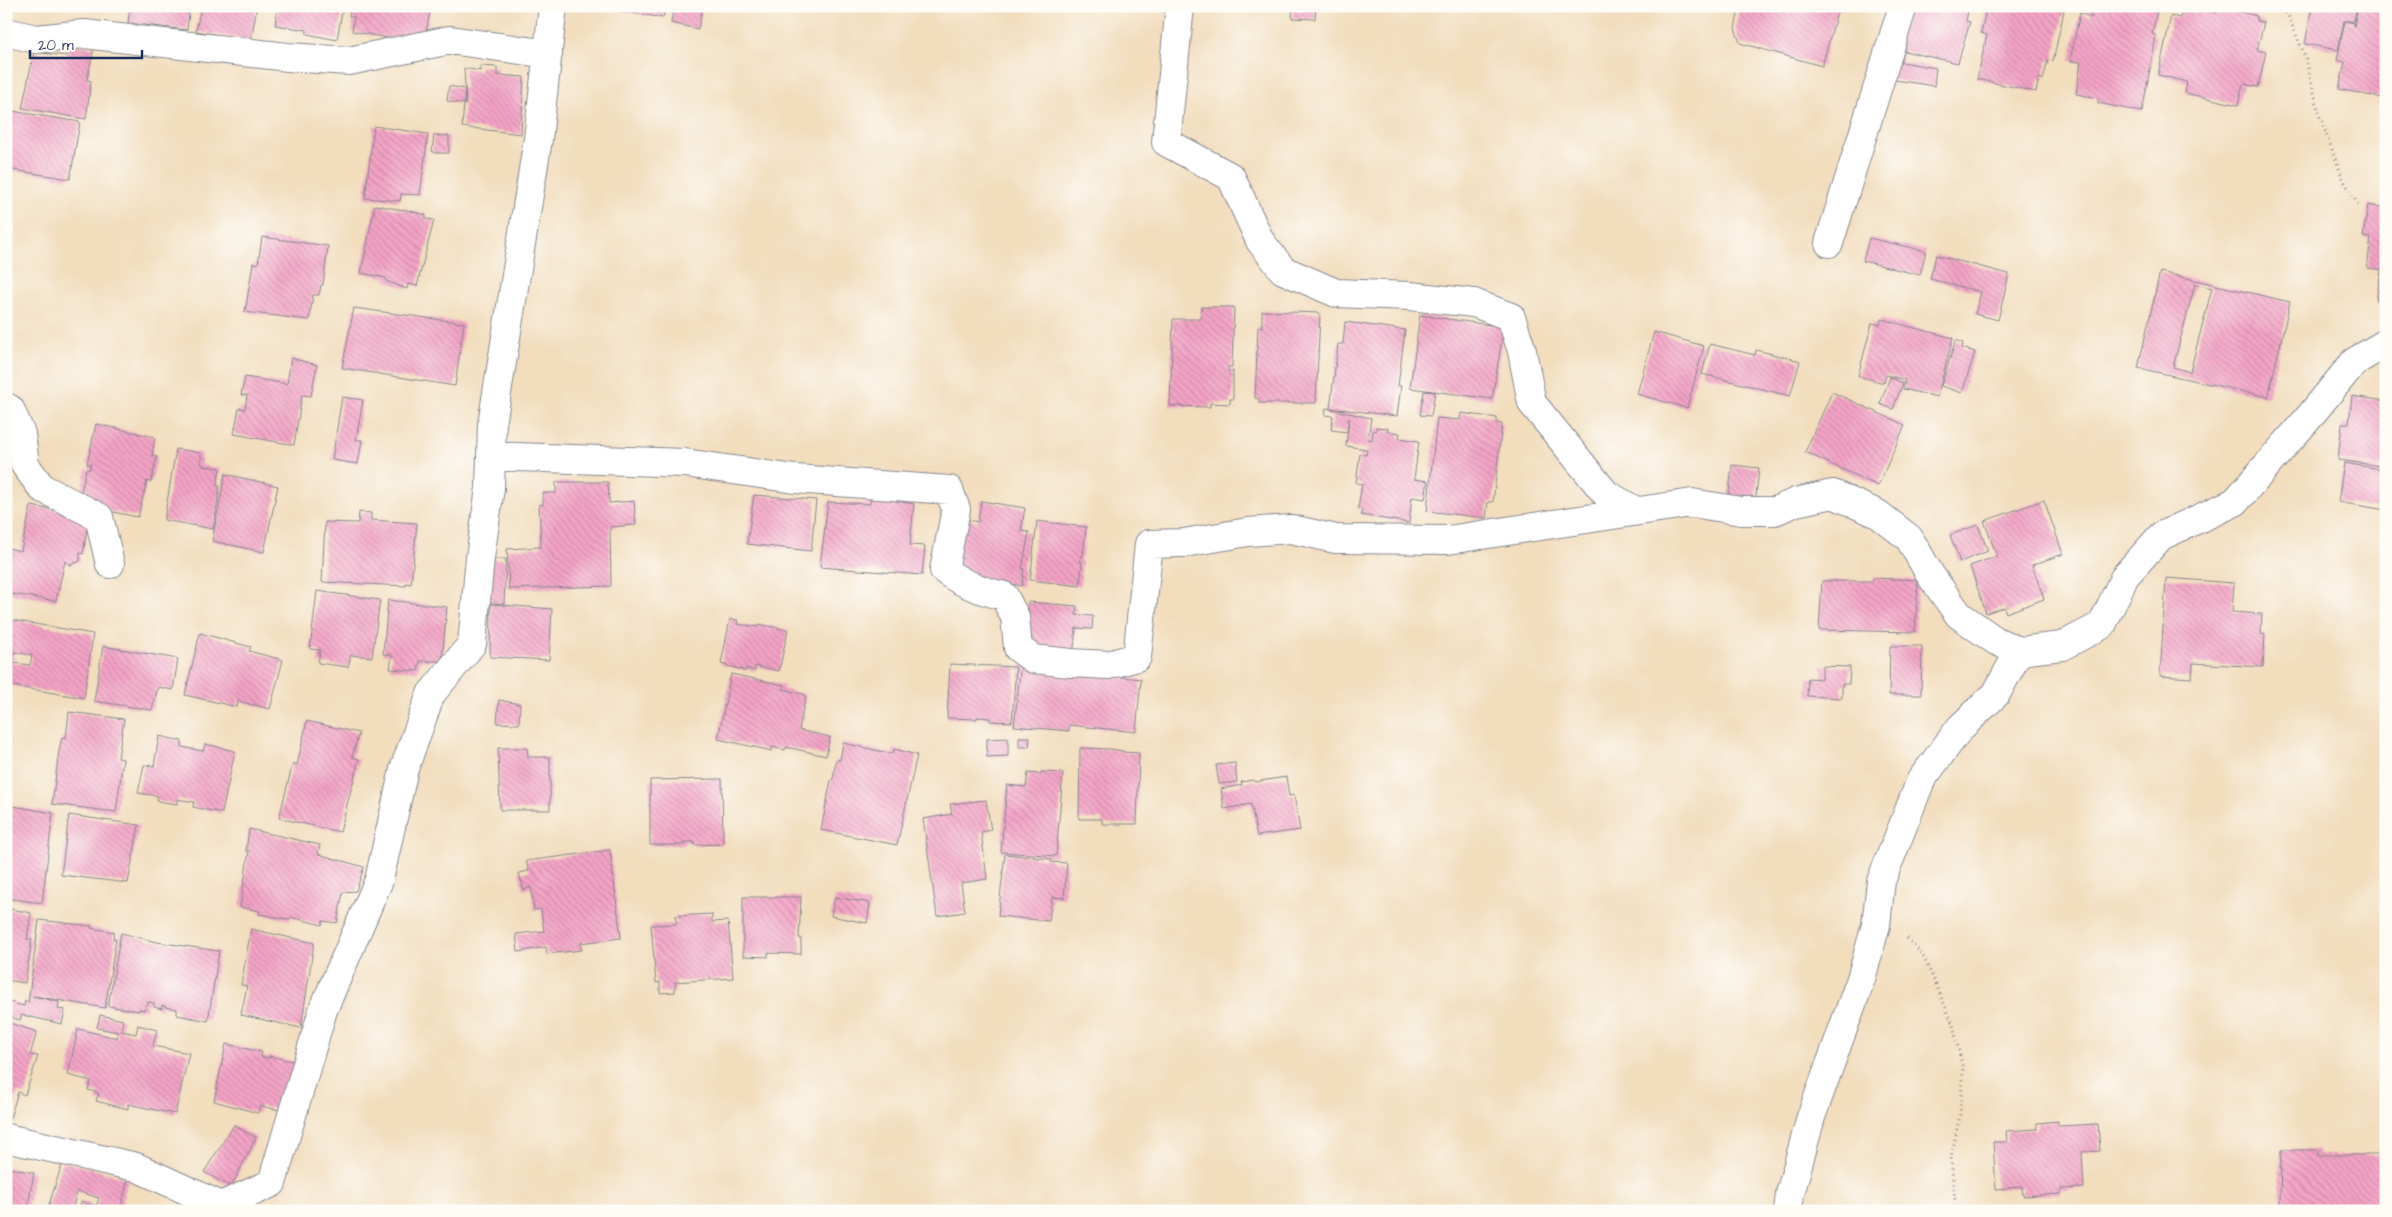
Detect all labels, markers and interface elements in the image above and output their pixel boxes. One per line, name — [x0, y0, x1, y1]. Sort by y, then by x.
scale bar — [30, 28, 142, 60]
text: 20 m — [38, 35, 74, 56]

